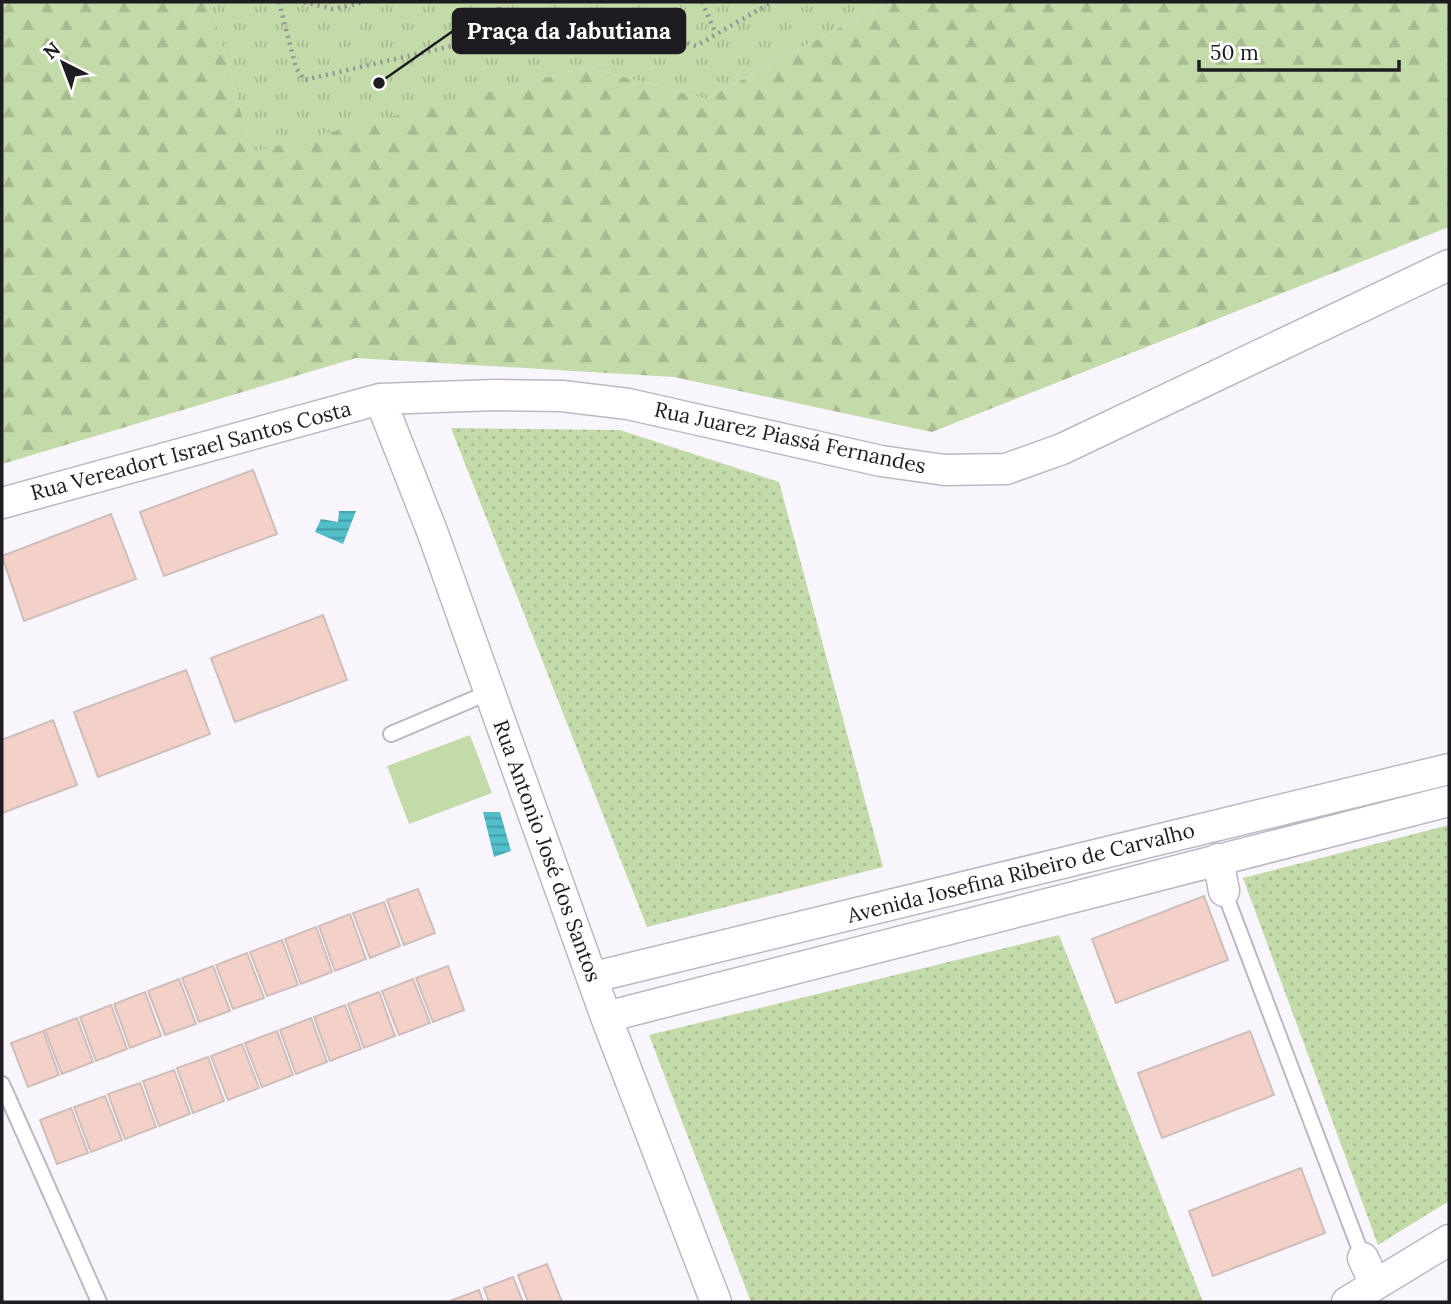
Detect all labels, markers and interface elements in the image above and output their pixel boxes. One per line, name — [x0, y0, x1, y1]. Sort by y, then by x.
callout: Praça da Jabutiana — [453, 9, 685, 53]
text: Praça da Jabutiana — [467, 16, 671, 45]
north arrow — [28, 28, 98, 98]
scale bar — [1199, 28, 1398, 72]
text: N — [38, 36, 65, 64]
text: 50 m — [1210, 39, 1259, 66]
street label: Rua Vereadort Israel Santos Costa — [28, 395, 354, 506]
street label: Rua Juarez Piassá Fernandes — [652, 396, 928, 479]
street label: Rua Antonio José dos Santos — [487, 716, 607, 986]
street label: Avenida Josefina Ribeiro de Carvalho — [844, 816, 1197, 929]

